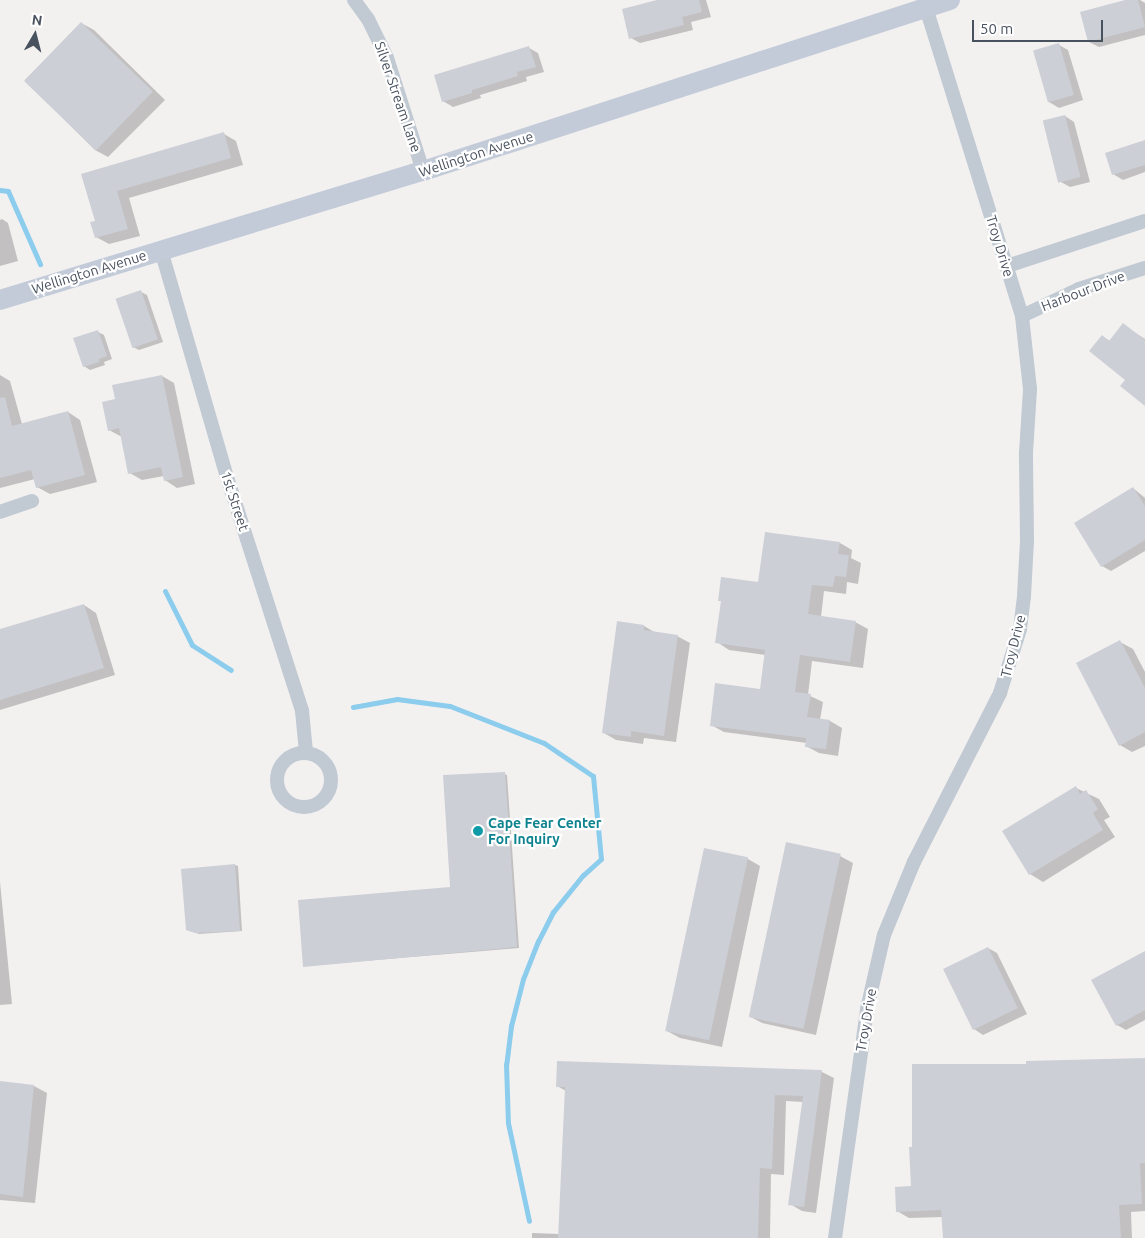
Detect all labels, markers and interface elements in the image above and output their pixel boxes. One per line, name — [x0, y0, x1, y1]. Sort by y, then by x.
north arrow — [10, 10, 60, 60]
scale bar — [975, 10, 1106, 42]
text: N — [31, 11, 43, 29]
text: 50 m — [980, 20, 1013, 37]
street label: Silver Stream Lane — [371, 40, 425, 154]
street label: Wellington Avenue — [417, 128, 535, 180]
street label: Troy Drive — [983, 213, 1017, 279]
street label: Wellington Avenue — [30, 247, 148, 297]
street label: Harbour Drive — [1039, 267, 1127, 315]
street label: 1st Street — [217, 469, 253, 533]
street label: Troy Drive — [997, 613, 1029, 679]
place label: Cape Fear Center For Inquiry — [488, 815, 602, 848]
marker: Cape Fear Center For Inquiry — [472, 825, 484, 837]
street label: Troy Drive — [852, 987, 880, 1053]

